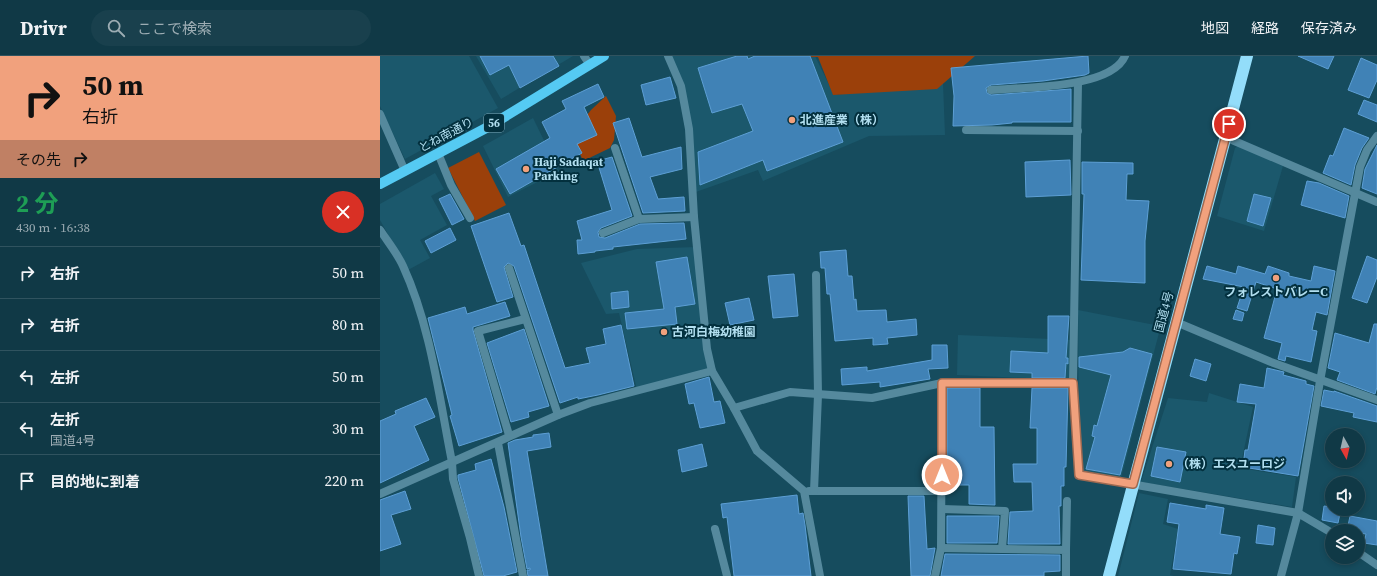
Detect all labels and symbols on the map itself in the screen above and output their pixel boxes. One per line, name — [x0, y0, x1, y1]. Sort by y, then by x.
pin — [1212, 107, 1246, 141]
place label: 北進産業（株） — [800, 112, 884, 128]
street label: とね南通り — [416, 114, 476, 156]
road number: 56 — [484, 114, 504, 132]
marker: 北進産業（株） — [787, 115, 797, 125]
place label: Haji Sadaqat Parking — [534, 154, 604, 184]
marker: Haji Sadaqat Parking — [521, 164, 531, 174]
marker: フォレストバレーC — [1271, 273, 1281, 283]
place label: フォレストバレーC — [1224, 284, 1328, 300]
street label: 国道4号 — [1151, 290, 1177, 334]
place label: 古河白梅幼稚園 — [672, 324, 756, 340]
marker: 古河白梅幼稚園 — [659, 327, 669, 337]
north arrow — [1325, 428, 1365, 468]
position arrow — [921, 454, 963, 496]
place label: （株）エスユーロジ — [1177, 456, 1285, 472]
marker: （株）エスユーロジ — [1164, 459, 1174, 469]

